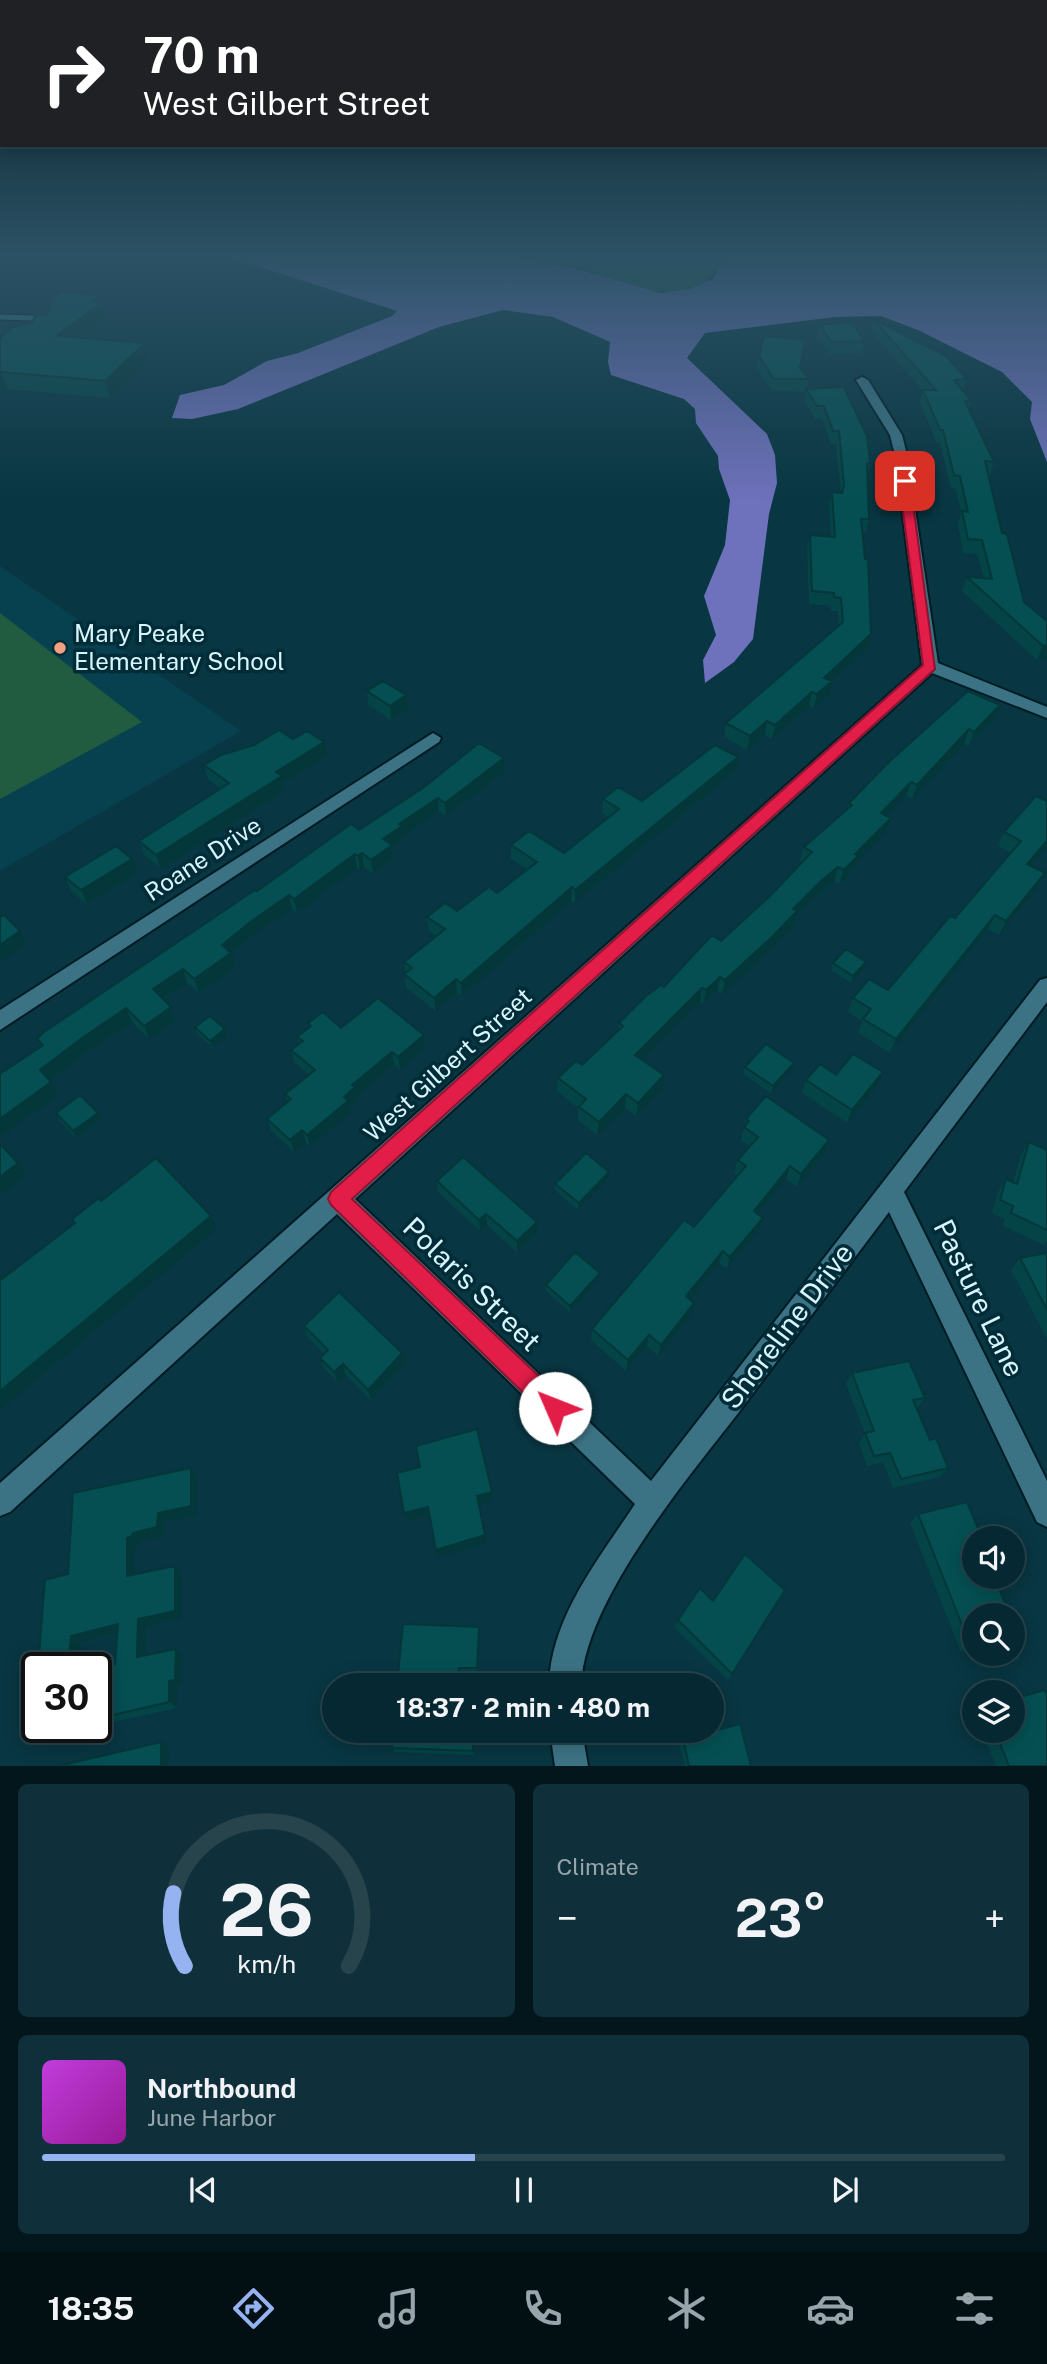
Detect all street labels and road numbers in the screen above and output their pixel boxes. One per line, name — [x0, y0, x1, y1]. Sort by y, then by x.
street label: Roane Drive — [139, 810, 266, 906]
street label: West Gilbert Street — [358, 982, 537, 1147]
street label: Polaris Street — [397, 1210, 548, 1357]
street label: Pasture Lane — [927, 1214, 1032, 1382]
street label: Shoreline Drive — [714, 1237, 859, 1415]

